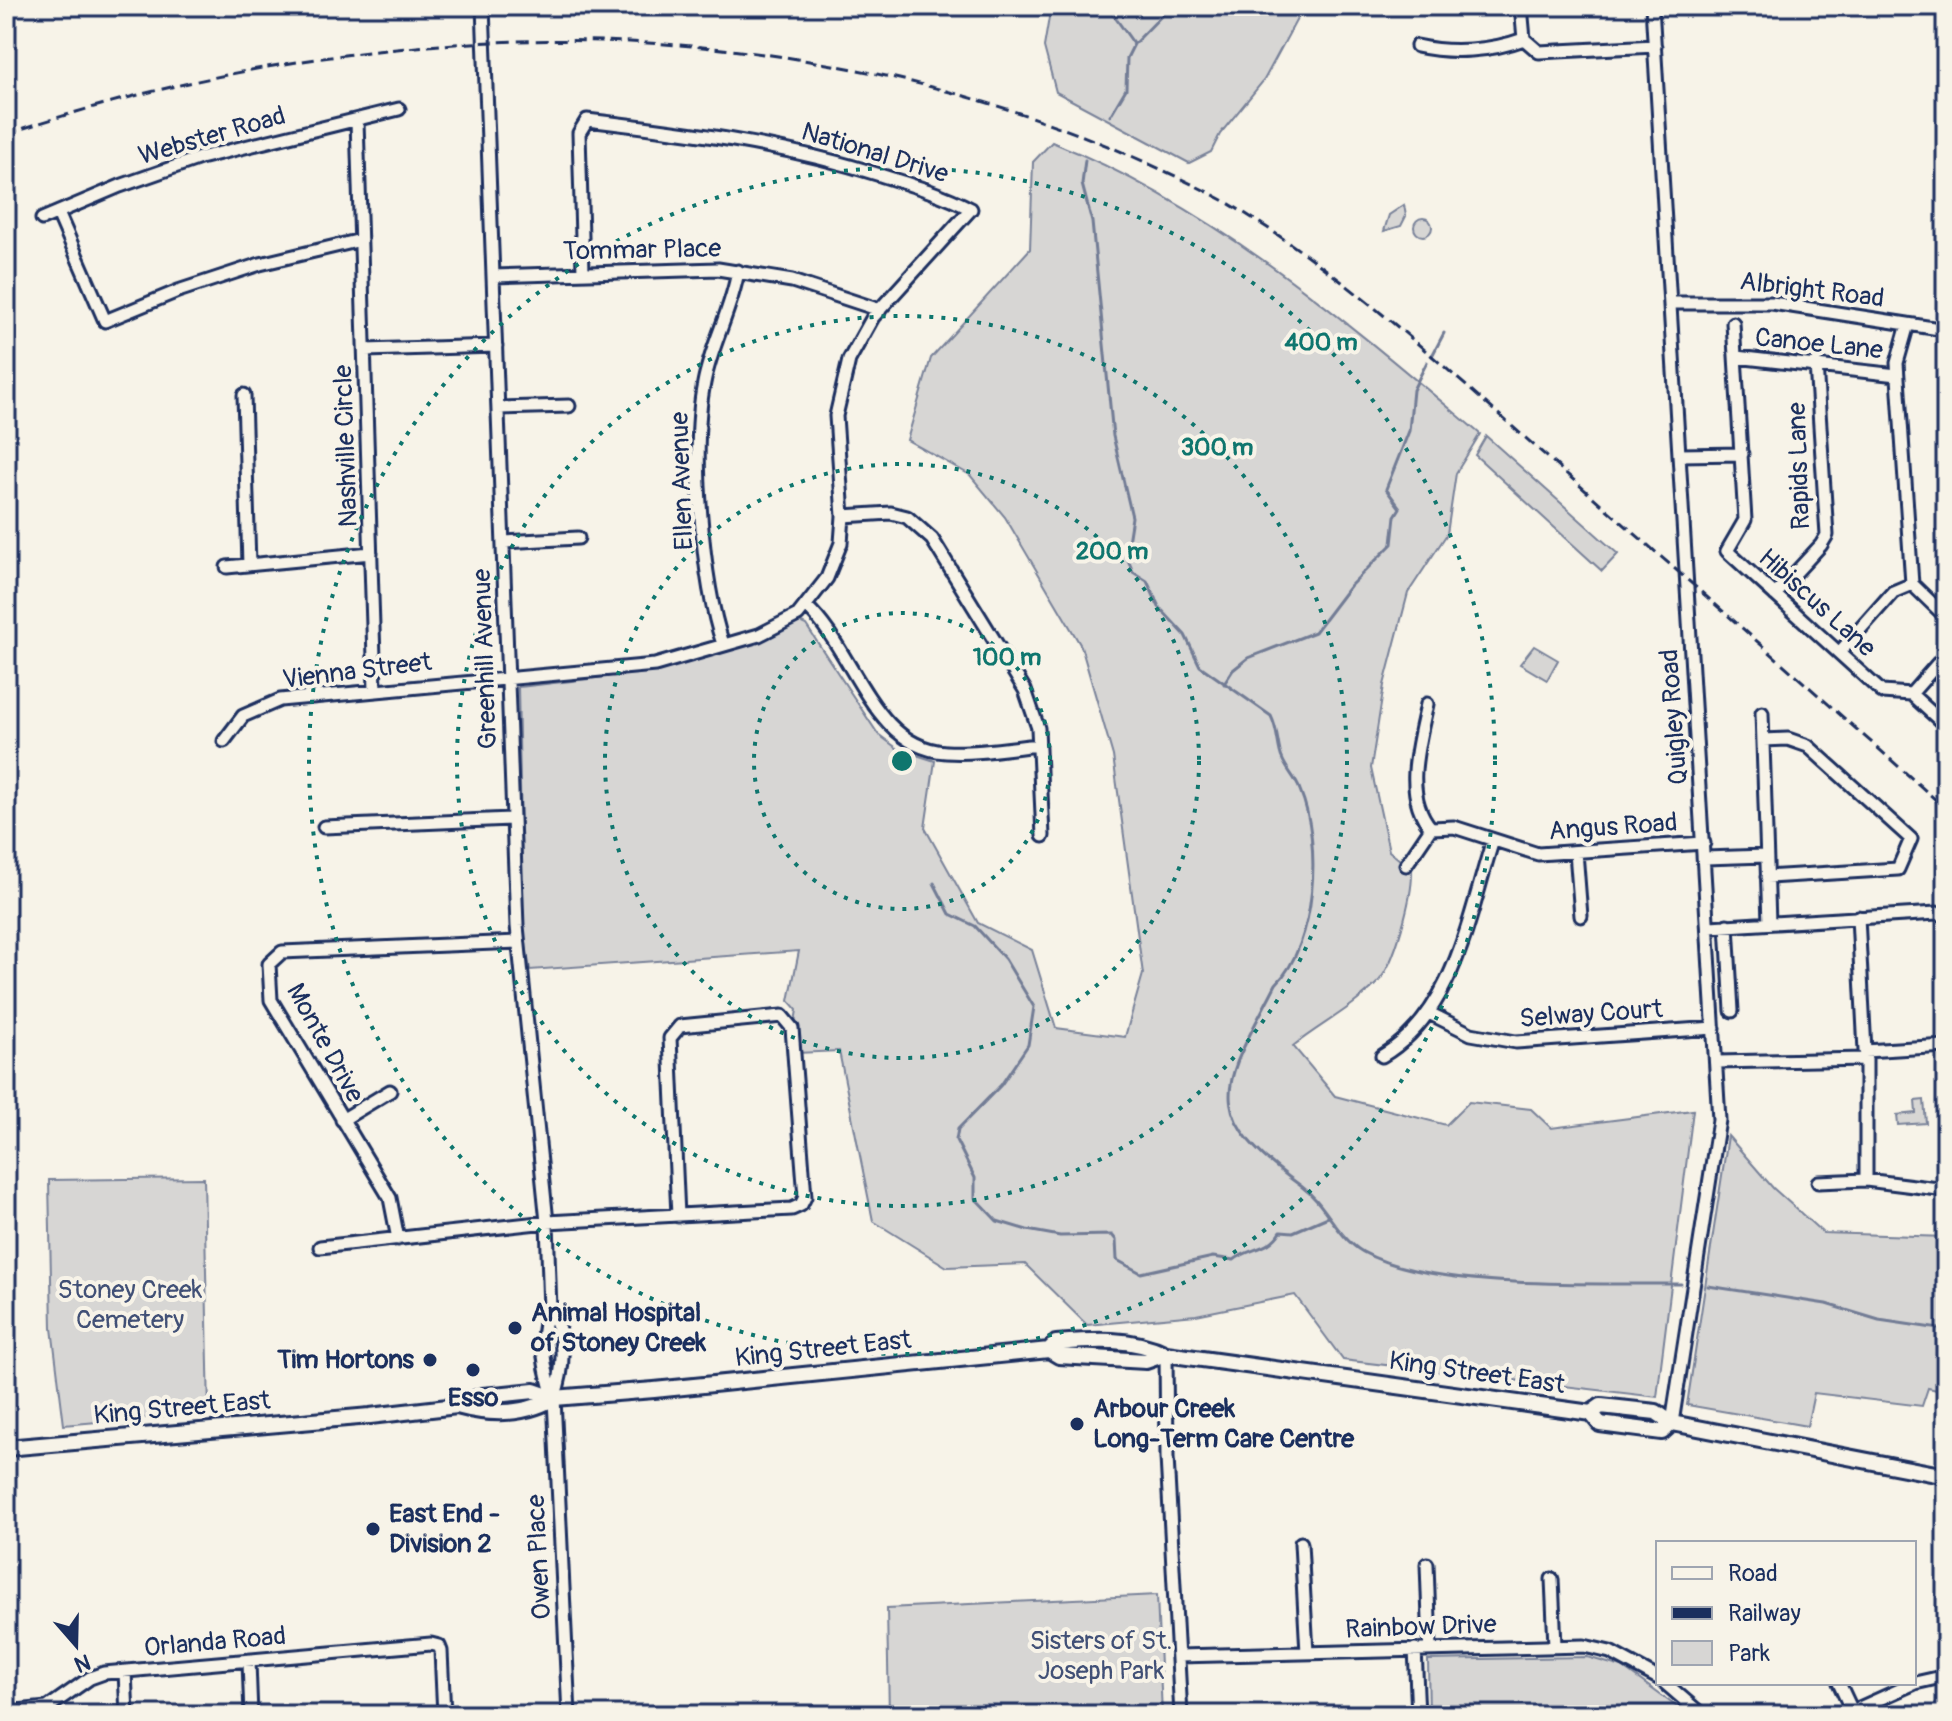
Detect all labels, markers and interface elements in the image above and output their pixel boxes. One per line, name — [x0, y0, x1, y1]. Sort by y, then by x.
street label: Webster Road — [135, 100, 289, 172]
street label: National Drive — [798, 116, 952, 191]
street label: Tommar Place — [563, 233, 722, 267]
street label: Albright Road — [1738, 265, 1886, 315]
street label: Canoe Lane — [1753, 321, 1885, 367]
text: 400 m — [1284, 328, 1358, 357]
street label: Nashville Circle — [327, 364, 365, 528]
street label: Rapids Lane — [1781, 402, 1817, 530]
street label: Ellen Avenue — [664, 411, 700, 551]
text: 300 m — [1181, 433, 1253, 462]
text: 200 m — [1076, 537, 1148, 566]
street label: Hibiscus Lane — [1752, 542, 1883, 664]
street label: Greenhill Avenue — [466, 568, 504, 750]
text: 100 m — [973, 643, 1041, 672]
street label: Vienna Street — [281, 646, 434, 696]
street label: Quigley Road — [1653, 648, 1695, 786]
centre of rings — [888, 747, 916, 775]
street label: Angus Road — [1548, 807, 1678, 847]
street label: Monte Drive — [279, 978, 371, 1108]
street label: Selway Court — [1518, 993, 1664, 1035]
park label: Stoney Creek Cemetery — [58, 1274, 203, 1336]
place label: Animal Hospital of Stoney Creek — [530, 1297, 707, 1359]
marker: Animal Hospital of Stoney Creek — [506, 1319, 524, 1337]
street label: King Street East — [733, 1324, 913, 1374]
place label: Tim Hortons — [276, 1344, 414, 1376]
street label: King Street East — [1387, 1345, 1568, 1401]
marker: Tim Hortons — [421, 1351, 439, 1369]
marker: Esso — [464, 1361, 482, 1379]
place label: Esso — [448, 1382, 498, 1414]
street label: King Street East — [92, 1384, 272, 1432]
place label: Arbour Creek Long-Term Care Centre — [1093, 1393, 1355, 1455]
marker: Arbour Creek Long-Term Care Centre — [1068, 1415, 1086, 1433]
street label: Owen Place — [520, 1493, 558, 1620]
place label: East End - Division 2 — [389, 1498, 500, 1560]
marker: East End - Division 2 — [364, 1520, 382, 1538]
legend — [1656, 1541, 1916, 1685]
text: Road — [1728, 1559, 1778, 1588]
text: Railway — [1728, 1599, 1801, 1628]
north arrow — [36, 1605, 116, 1685]
street label: Rainbow Drive — [1345, 1608, 1497, 1646]
street label: Orlanda Road — [143, 1620, 287, 1664]
park label: Sisters of St. Joseph Park — [1030, 1625, 1172, 1687]
text: Park — [1728, 1639, 1770, 1668]
text: N — [71, 1647, 94, 1679]

